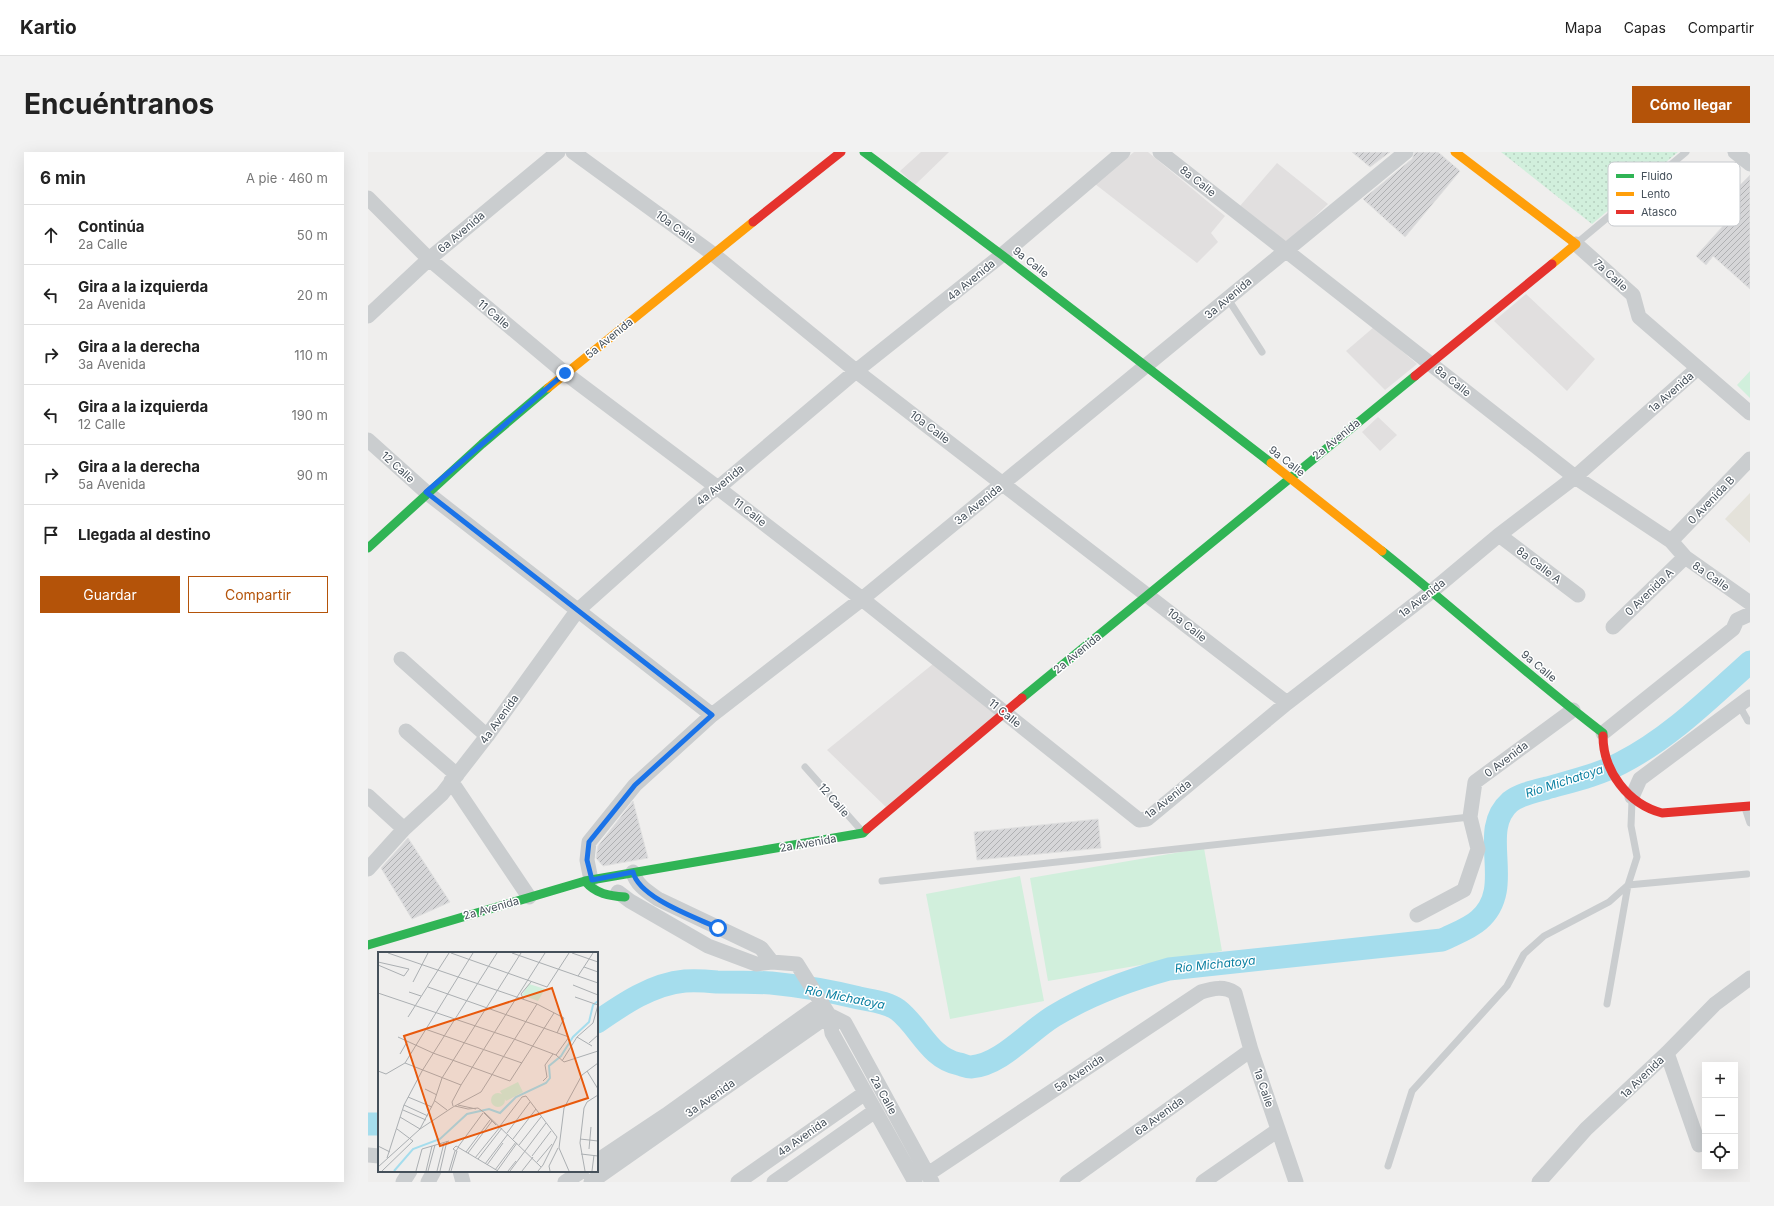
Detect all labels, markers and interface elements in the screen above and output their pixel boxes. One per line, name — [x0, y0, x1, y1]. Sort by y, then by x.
text: Kartio — [20, 16, 77, 39]
text: Mapa — [1565, 19, 1602, 36]
text: Capas — [1624, 19, 1666, 36]
text: Compartir — [1688, 19, 1754, 36]
button: Cómo llegar — [1632, 86, 1750, 123]
text: Encuéntranos — [24, 87, 214, 121]
legend — [1608, 162, 1740, 226]
street label: 8a Calle — [1177, 163, 1219, 199]
text: 6 min — [40, 168, 86, 188]
text: Fluido — [1641, 169, 1673, 183]
text: A pie · 460 m — [246, 170, 328, 186]
text: Lento — [1641, 187, 1671, 201]
text: Atasco — [1641, 205, 1677, 219]
street label: 6a Avenida — [435, 208, 487, 256]
street label: 10a Calle — [653, 208, 699, 246]
text: Continúa — [78, 217, 145, 236]
icon: ahead — [40, 224, 62, 246]
text: 50 m — [297, 227, 328, 243]
text: 2a Calle — [78, 236, 128, 252]
street label: 9a Calle — [1010, 244, 1052, 280]
street label: 4a Avenida — [944, 256, 998, 304]
street label: 7a Calle — [1591, 256, 1631, 294]
street label: 3a Avenida — [1202, 274, 1254, 322]
text: Gira a la izquierda — [78, 277, 208, 296]
icon: left — [40, 284, 62, 306]
text: 20 m — [297, 287, 328, 303]
text: 2a Avenida — [78, 296, 146, 312]
street label: 11 Calle — [475, 296, 513, 332]
street label: 5a Avenida — [582, 315, 636, 361]
text: Gira a la derecha — [78, 337, 200, 356]
icon: right — [40, 344, 62, 366]
text: 110 m — [294, 347, 328, 363]
text: 3a Avenida — [78, 356, 146, 372]
street label: 8a Calle — [1432, 363, 1474, 399]
route end — [556, 364, 574, 382]
street label: 1a Avenida — [1646, 369, 1696, 415]
text: Gira a la izquierda — [78, 397, 208, 416]
icon: left — [40, 404, 62, 426]
text: 190 m — [291, 407, 328, 423]
street label: 10a Calle — [907, 407, 953, 447]
text: 12 Calle — [78, 416, 126, 432]
street label: 2a Avenida — [1309, 416, 1363, 462]
street label: 9a Calle — [1266, 443, 1308, 479]
street label: 12 Calle — [378, 448, 418, 486]
text: Gira a la derecha — [78, 457, 200, 476]
street label: 4a Avenida — [693, 461, 747, 509]
icon: right — [40, 464, 62, 486]
text: 90 m — [297, 467, 328, 483]
street label: 0 Avenida B — [1685, 473, 1737, 527]
text: 5a Avenida — [78, 476, 146, 492]
street label: 3a Avenida — [951, 481, 1005, 527]
street label: 11 Calle — [731, 495, 769, 529]
icon: arrive — [40, 524, 62, 546]
text: Llegada al destino — [78, 525, 211, 544]
street label: 8a Calle A — [1514, 544, 1565, 587]
street label: 8a Calle — [1690, 558, 1732, 594]
street label: 0 Avenida A — [1622, 565, 1676, 619]
button: Guardar — [40, 576, 180, 613]
button: Compartir — [188, 576, 328, 613]
street label: 1a Avenida — [1396, 576, 1448, 620]
street label: 10a Calle — [1164, 605, 1210, 645]
street label: 2a Avenida — [1050, 630, 1104, 676]
street label: 9a Calle — [1518, 647, 1560, 685]
street label: 4a Avenida — [476, 692, 522, 746]
street label: 11 Calle — [986, 696, 1024, 730]
street label: 0 Avenida — [1481, 738, 1531, 780]
water label: Río Michatoya — [1523, 761, 1605, 801]
street label: 1a Avenida — [1142, 777, 1194, 821]
street label: 12 Calle — [816, 780, 852, 820]
street label: 2a Avenida — [779, 831, 837, 855]
street label: 2a Avenida — [462, 893, 520, 923]
route start — [709, 919, 727, 937]
inset map — [378, 952, 598, 1172]
water label: Río Michatoya — [1174, 952, 1256, 976]
water label: Río Michatoya — [804, 982, 886, 1012]
street label: 5a Avenida — [1051, 1051, 1107, 1095]
street label: 1a Avenida — [1617, 1053, 1667, 1101]
map controls — [1702, 1062, 1738, 1170]
button: + — [1702, 1062, 1738, 1098]
street label: 1a Calle — [1251, 1067, 1277, 1109]
street label: 2a Calle — [868, 1073, 900, 1117]
street label: 3a Avenida — [682, 1076, 738, 1120]
street label: 6a Avenida — [1132, 1093, 1186, 1139]
button: − — [1702, 1098, 1738, 1134]
street label: 4a Avenida — [774, 1115, 830, 1159]
button: locate — [1702, 1134, 1738, 1170]

